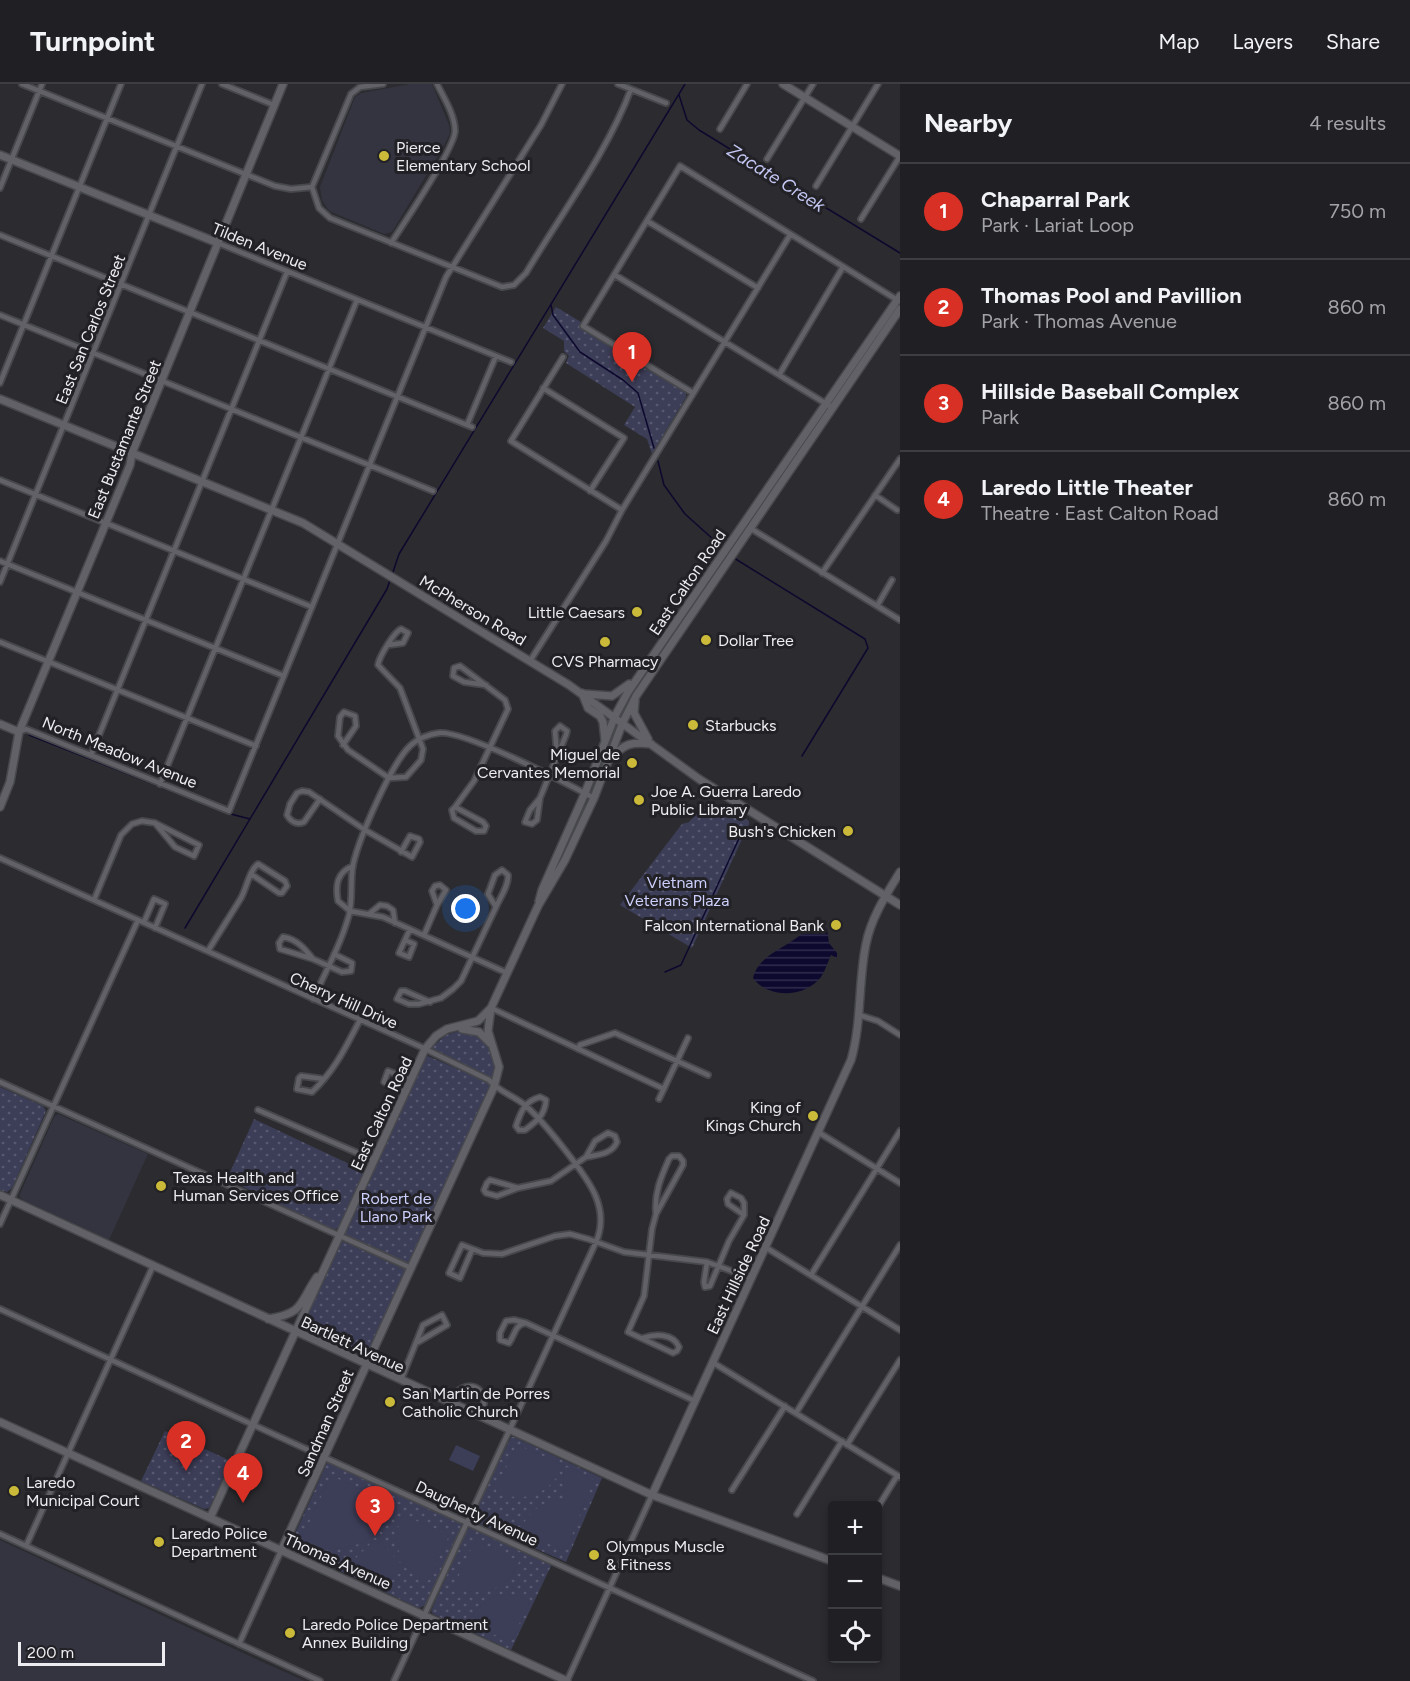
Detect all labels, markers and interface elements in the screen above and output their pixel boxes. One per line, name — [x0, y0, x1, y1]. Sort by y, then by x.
text: Turnpoint — [30, 24, 155, 58]
text: Map — [1159, 29, 1199, 54]
text: Layers — [1232, 29, 1293, 54]
text: Share — [1326, 29, 1380, 54]
text: Nearby — [924, 107, 1012, 139]
text: 4 results — [1309, 111, 1386, 135]
place label: Pierce Elementary School — [396, 138, 530, 175]
water label: Zacate Creek — [723, 139, 830, 217]
marker: Pierce Elementary School — [377, 149, 391, 163]
text: Chaparral Park — [981, 186, 1130, 213]
text: 1 — [939, 199, 948, 223]
text: 750 m — [1329, 199, 1386, 223]
text: Park · Lariat Loop — [981, 213, 1134, 237]
street label: Tilden Avenue — [209, 219, 311, 274]
street label: East San Carlos Street — [52, 251, 129, 407]
text: Thomas Pool and Pavillion — [981, 282, 1242, 309]
text: 2 — [938, 295, 949, 319]
text: 860 m — [1328, 295, 1386, 319]
text: Park · Thomas Avenue — [981, 309, 1177, 333]
pin: 1 — [612, 332, 652, 382]
street label: East Bustamante Street — [84, 357, 165, 521]
text: Hillside Baseball Complex — [981, 378, 1239, 405]
text: 3 — [938, 391, 949, 415]
text: 860 m — [1328, 391, 1386, 415]
text: Park — [981, 405, 1019, 429]
text: Laredo Little Theater — [981, 474, 1193, 501]
text: 4 — [937, 487, 950, 511]
text: 860 m — [1328, 487, 1386, 511]
text: Theatre · East Calton Road — [981, 501, 1219, 525]
street label: East Calton Road — [645, 526, 730, 639]
street label: McPherson Road — [416, 571, 529, 650]
place label: Little Caesars — [528, 603, 625, 622]
marker: Little Caesars — [630, 605, 644, 619]
place label: Dollar Tree — [718, 631, 794, 650]
marker: Dollar Tree — [699, 633, 713, 647]
marker: CVS Pharmacy — [598, 635, 612, 649]
place label: CVS Pharmacy — [552, 652, 659, 671]
street label: North Meadow Avenue — [40, 713, 200, 792]
place label: Starbucks — [705, 716, 777, 735]
marker: Starbucks — [686, 718, 700, 732]
place label: Miguel de Cervantes Memorial — [477, 745, 620, 782]
marker: Miguel de Cervantes Memorial — [625, 756, 639, 770]
place label: Joe A. Guerra Laredo Public Library — [651, 782, 801, 819]
marker: Joe A. Guerra Laredo Public Library — [632, 793, 646, 807]
place label: Bush's Chicken — [728, 822, 836, 841]
marker: Bush's Chicken — [841, 824, 855, 838]
park label: Vietnam Veterans Plaza — [625, 873, 729, 910]
your location — [451, 894, 480, 923]
place label: Falcon International Bank — [644, 916, 824, 935]
marker: Falcon International Bank — [829, 918, 843, 932]
street label: Cherry Hill Drive — [287, 968, 401, 1033]
street label: East Calton Road — [347, 1053, 416, 1173]
place label: King of Kings Church — [705, 1098, 801, 1135]
marker: King of Kings Church — [806, 1109, 820, 1123]
place label: Texas Health and Human Services Office — [173, 1168, 339, 1205]
marker: Texas Health and Human Services Office — [154, 1179, 168, 1193]
park label: Robert de Llano Park — [360, 1189, 433, 1226]
street label: East Hillside Road — [703, 1213, 774, 1337]
street label: Bartlett Avenue — [298, 1312, 408, 1377]
street label: Sandman Street — [293, 1366, 358, 1480]
place label: San Martin de Porres Catholic Church — [402, 1384, 550, 1421]
marker: San Martin de Porres Catholic Church — [383, 1395, 397, 1409]
pin: 2 — [166, 1422, 206, 1471]
pin: 4 — [224, 1454, 262, 1503]
place label: Laredo Municipal Court — [26, 1473, 140, 1510]
street label: Daugherty Avenue — [412, 1477, 541, 1550]
marker: Laredo Municipal Court — [7, 1484, 21, 1498]
pin: 3 — [356, 1486, 394, 1536]
map controls — [828, 1501, 882, 1663]
button: + — [828, 1501, 882, 1555]
place label: Laredo Police Department — [171, 1524, 268, 1561]
street label: Thomas Avenue — [282, 1530, 394, 1593]
marker: Laredo Police Department — [152, 1535, 166, 1549]
place label: Olympus Muscle & Fitness — [606, 1537, 725, 1574]
marker: Olympus Muscle & Fitness — [587, 1548, 601, 1562]
button: − — [828, 1555, 882, 1609]
button: locate — [828, 1609, 882, 1663]
place label: Laredo Police Department Annex Building — [302, 1615, 488, 1652]
marker: Laredo Police Department Annex Building — [283, 1626, 297, 1640]
scale bar — [18, 1639, 165, 1666]
text: 200 m — [27, 1643, 74, 1662]

